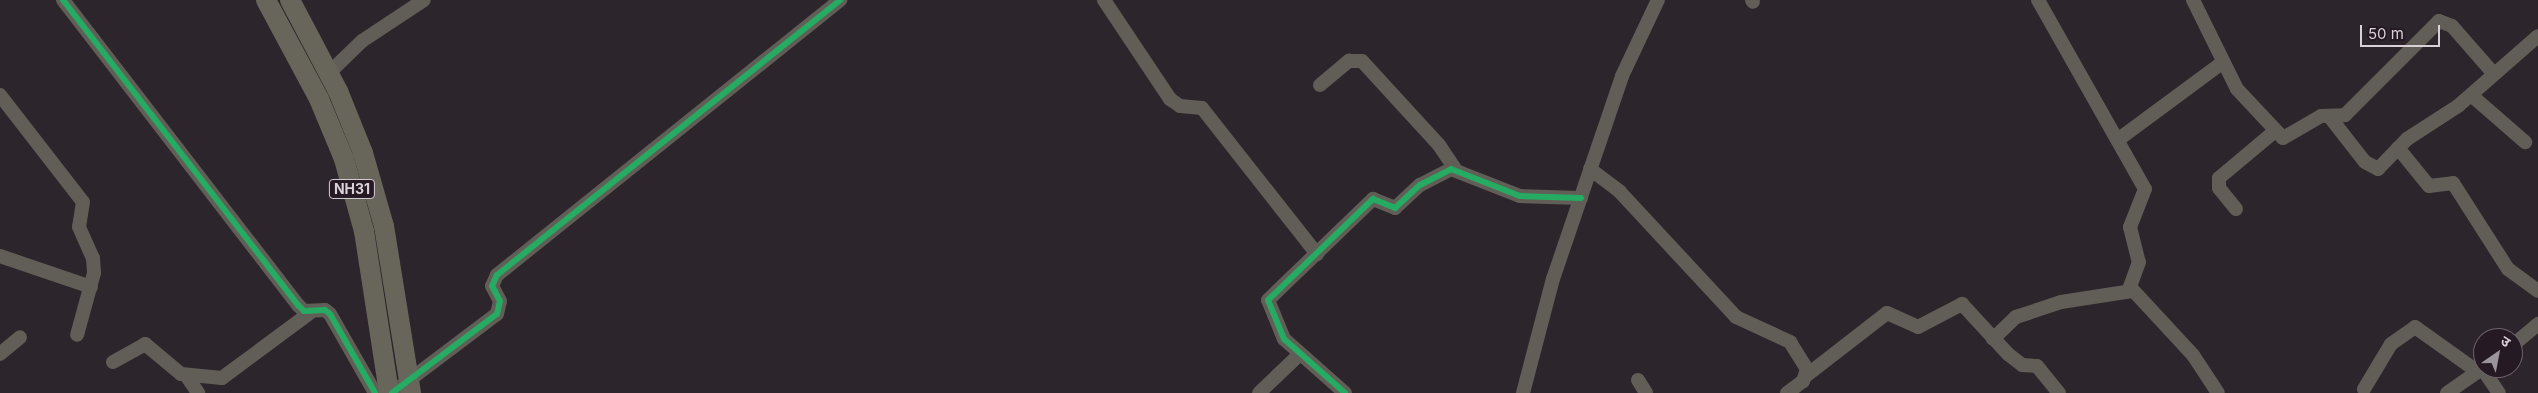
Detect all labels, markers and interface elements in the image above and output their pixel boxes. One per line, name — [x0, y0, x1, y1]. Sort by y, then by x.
scale bar — [2363, 15, 2443, 47]
text: 50 m — [2368, 24, 2404, 43]
road number: NH31 — [328, 178, 376, 200]
north arrow — [2473, 328, 2523, 378]
text: उ — [2498, 331, 2514, 350]

